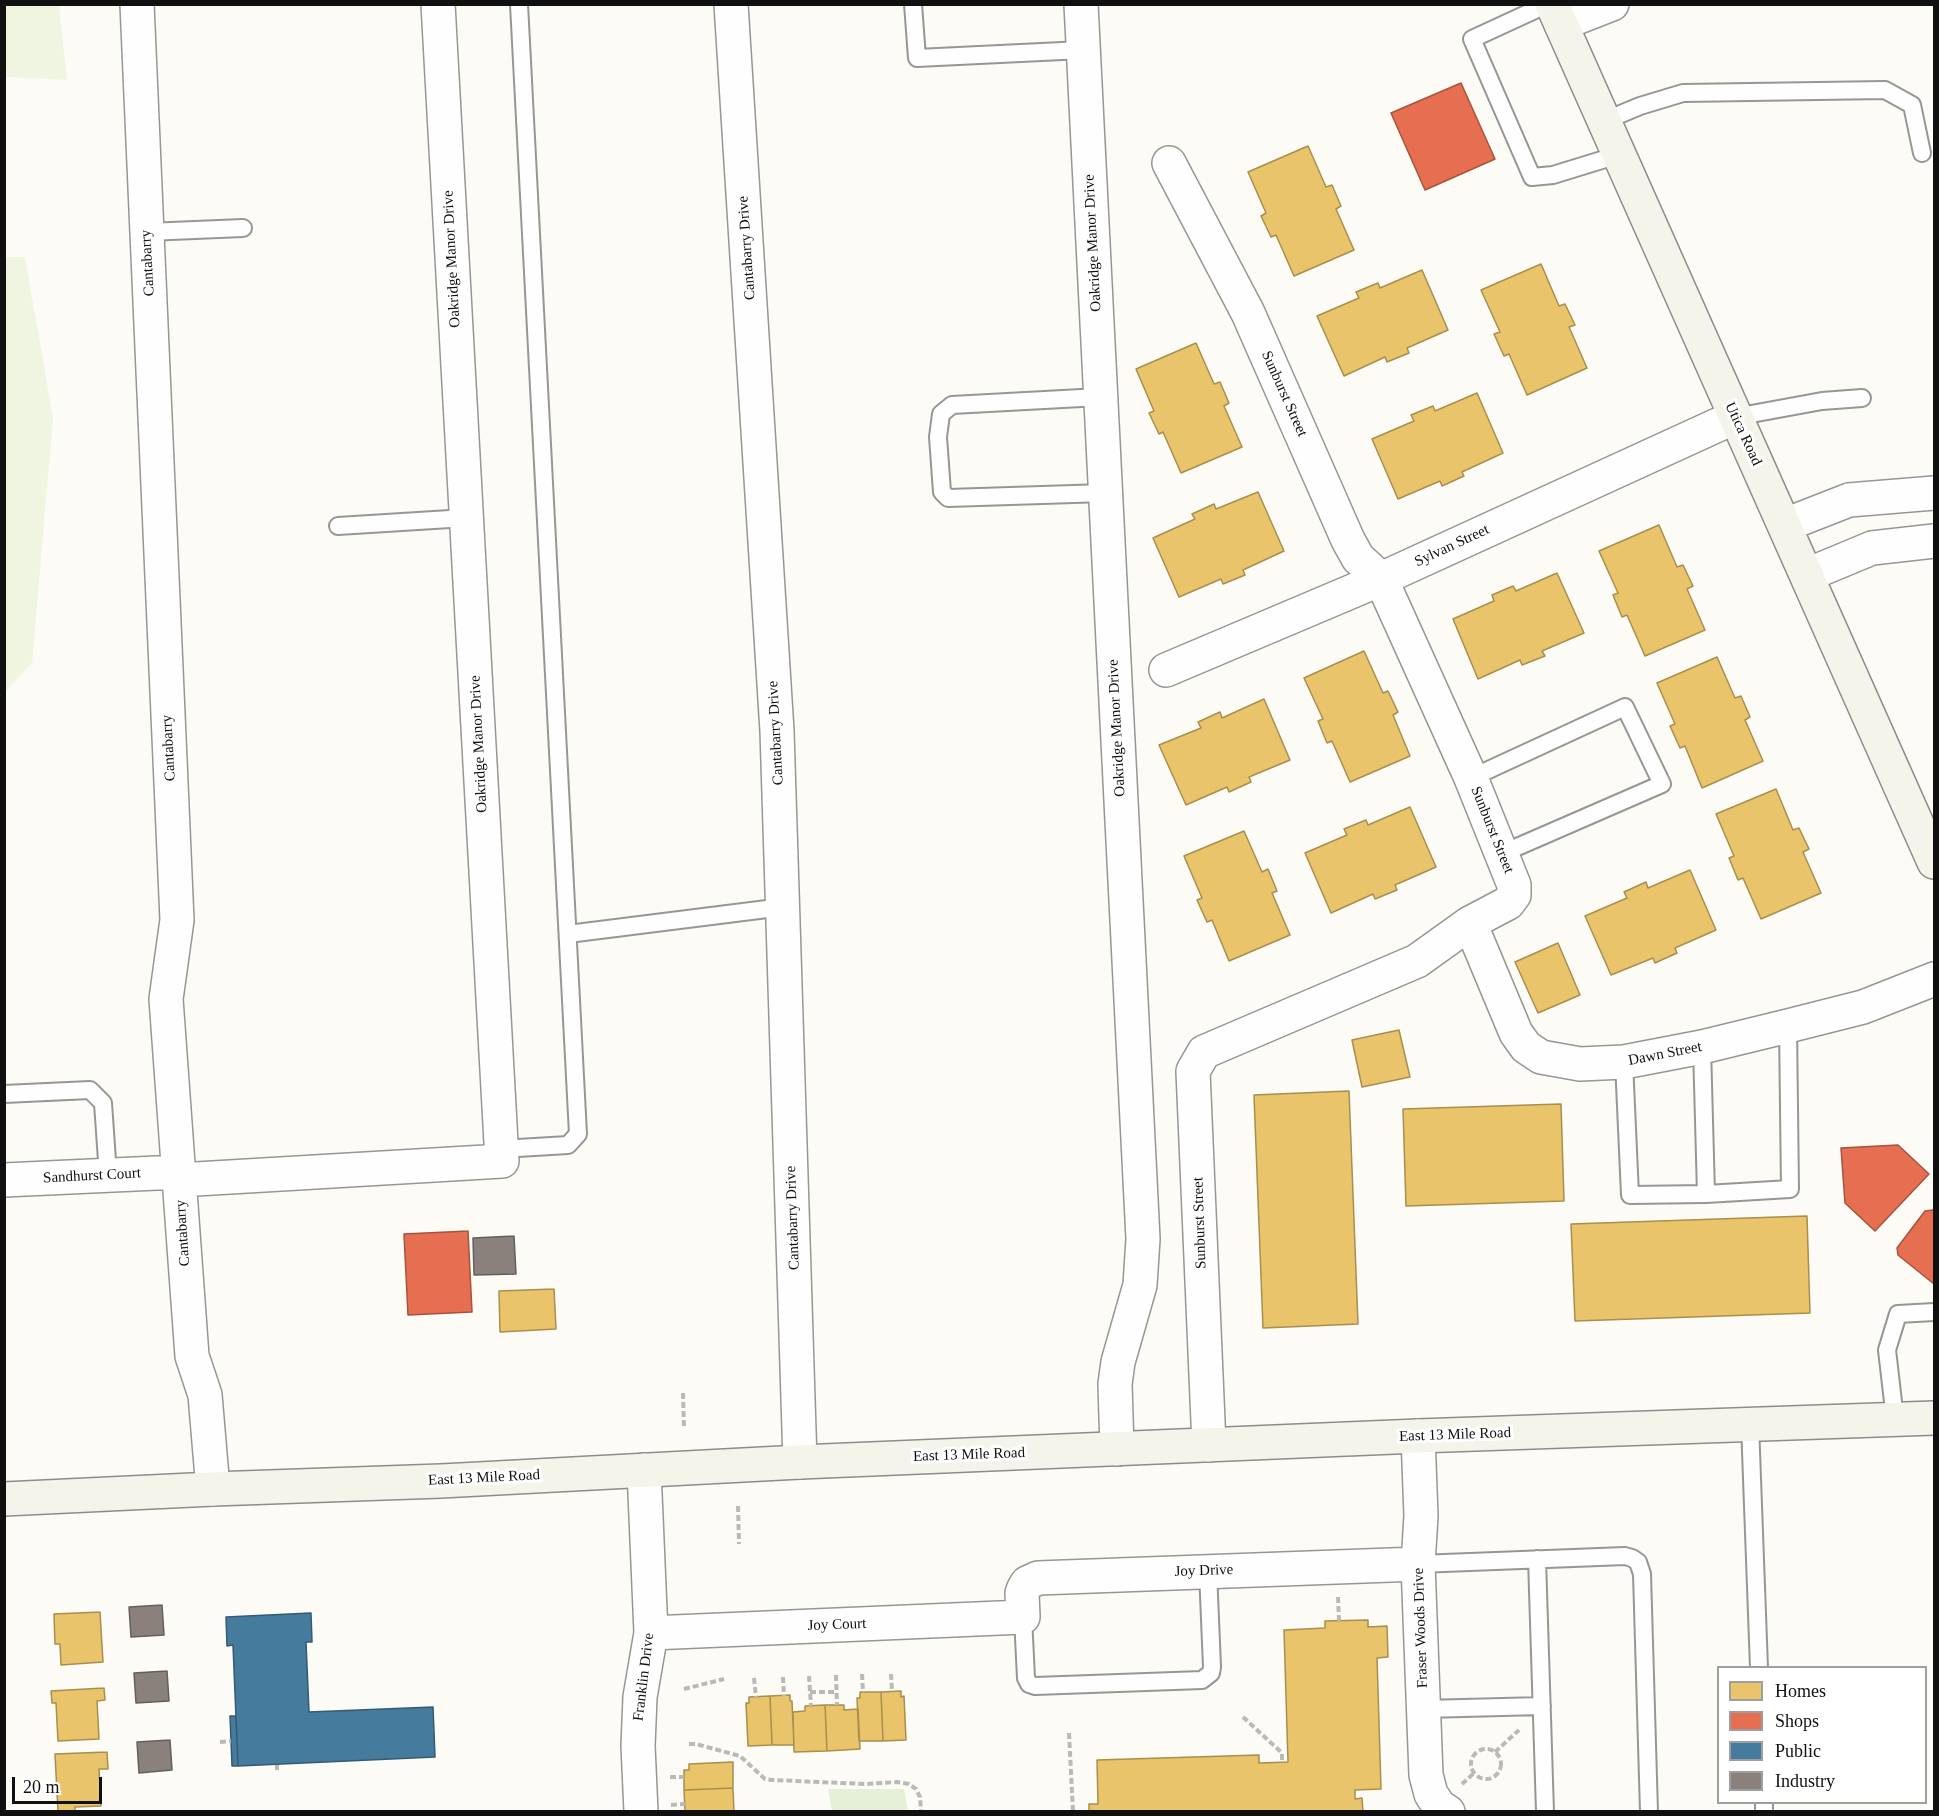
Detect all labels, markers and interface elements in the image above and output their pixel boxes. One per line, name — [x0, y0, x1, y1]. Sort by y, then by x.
street label: Oakridge Manor Drive — [1080, 174, 1106, 312]
street label: Oakridge Manor Drive — [439, 190, 465, 328]
street label: Cantabarry Drive — [734, 195, 760, 301]
street label: Cantabarry — [137, 229, 159, 297]
street label: Sunburst Street — [1257, 348, 1311, 440]
street label: Utica Road — [1720, 399, 1766, 469]
street label: Sylvan Street — [1412, 521, 1492, 571]
street label: Oakridge Manor Drive — [1104, 659, 1130, 797]
street label: Oakridge Manor Drive — [466, 675, 492, 813]
street label: Cantabarry Drive — [764, 680, 788, 786]
street label: Cantabarry — [158, 714, 180, 782]
street label: Sunburst Street — [1466, 784, 1518, 876]
street label: Dawn Street — [1627, 1038, 1703, 1070]
street label: Sandhurst Court — [43, 1164, 141, 1188]
street label: Cantabarry Drive — [782, 1165, 804, 1271]
street label: Sunburst Street — [1189, 1177, 1211, 1269]
street label: Cantabarry — [172, 1199, 194, 1267]
street label: East 13 Mile Road — [1399, 1424, 1511, 1446]
street label: East 13 Mile Road — [913, 1444, 1025, 1466]
street label: East 13 Mile Road — [428, 1466, 540, 1490]
street label: Joy Drive — [1174, 1561, 1234, 1581]
street label: Fraser Woods Drive — [1410, 1568, 1432, 1688]
street label: Joy Court — [807, 1615, 867, 1635]
street label: Franklin Drive — [630, 1632, 658, 1722]
legend — [1717, 1666, 1927, 1804]
text: Homes — [1775, 1681, 1826, 1701]
text: Shops — [1775, 1711, 1819, 1731]
text: Public — [1775, 1741, 1821, 1761]
scale bar — [15, 1765, 105, 1803]
text: Industry — [1775, 1771, 1835, 1791]
text: 20 m — [23, 1777, 60, 1797]

